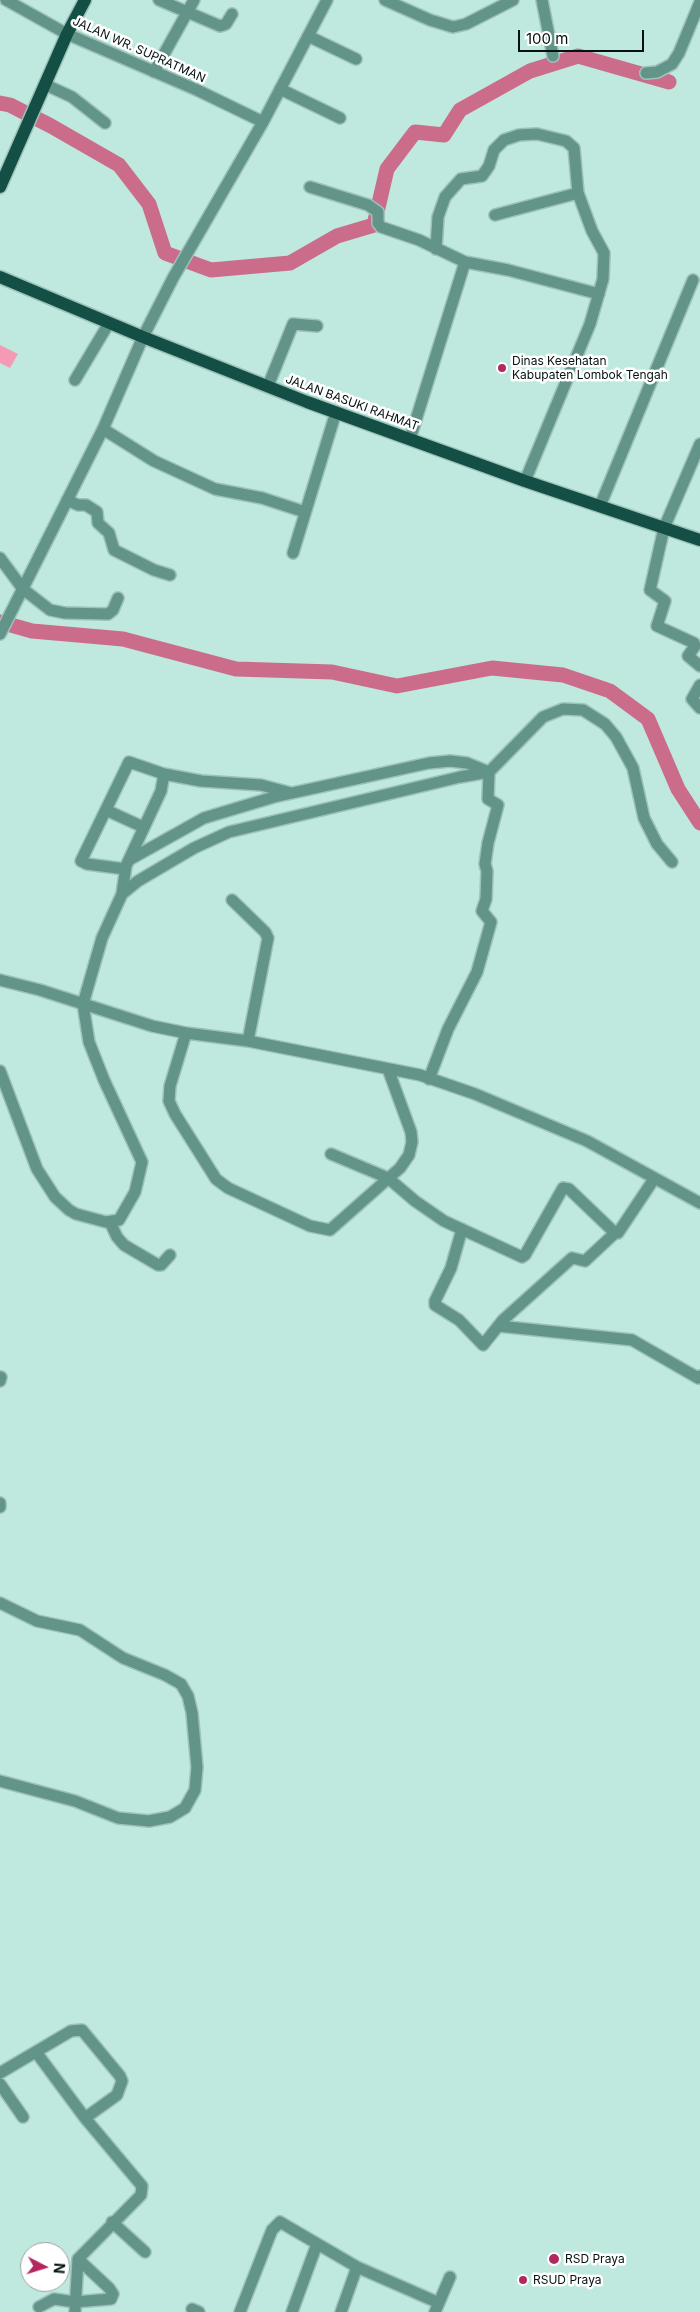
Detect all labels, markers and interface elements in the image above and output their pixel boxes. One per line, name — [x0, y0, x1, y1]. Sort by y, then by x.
street label: JALAN WR. SUPRATMAN — [70, 14, 208, 86]
scale bar — [520, 20, 646, 52]
text: 100 m — [526, 29, 568, 48]
place label: Dinas Kesehatan Kabupaten Lombok Tengah — [512, 354, 668, 382]
marker: Dinas Kesehatan Kabupaten Lombok Tengah — [496, 362, 508, 374]
street label: JALAN BASUKI RAHMAT — [283, 372, 421, 434]
north arrow — [20, 2242, 70, 2292]
marker: RSD Praya — [547, 2252, 561, 2266]
place label: RSD Praya — [565, 2252, 625, 2266]
text: N — [51, 2262, 68, 2274]
place label: RSUD Praya — [533, 2273, 602, 2287]
marker: RSUD Praya — [517, 2274, 529, 2286]

